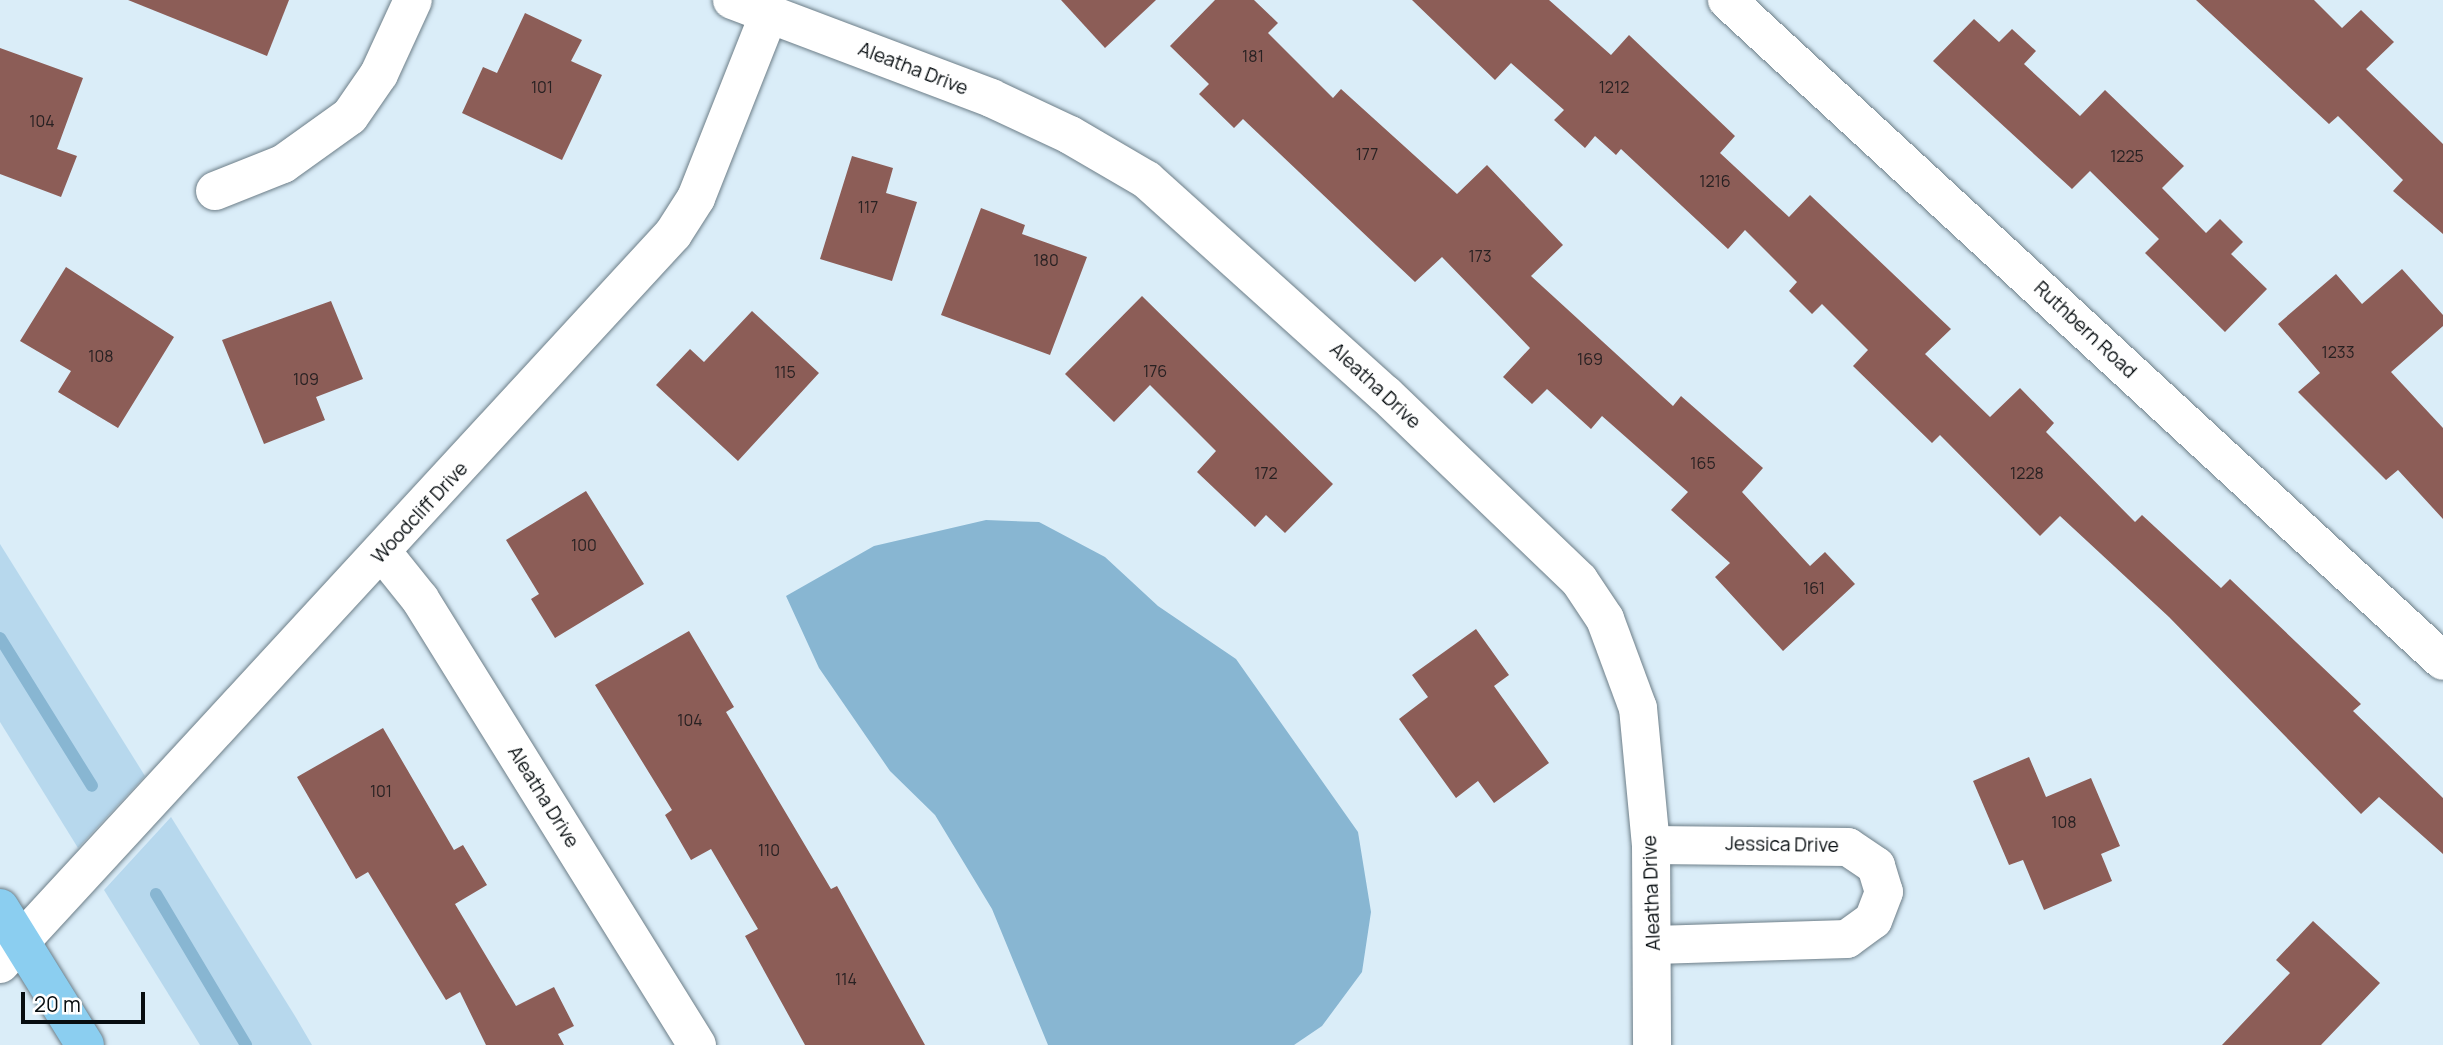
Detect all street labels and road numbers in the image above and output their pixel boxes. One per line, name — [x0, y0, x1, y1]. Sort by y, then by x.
street label: Aleatha Drive — [855, 38, 971, 100]
street label: Ruthbern Road — [2029, 277, 2141, 383]
street label: Aleatha Drive — [1325, 338, 1425, 434]
street label: Woodcliff Drive — [367, 458, 473, 568]
street label: Aleatha Drive — [503, 742, 583, 852]
street label: Jessica Drive — [1725, 833, 1839, 857]
street label: Aleatha Drive — [1639, 835, 1665, 951]

